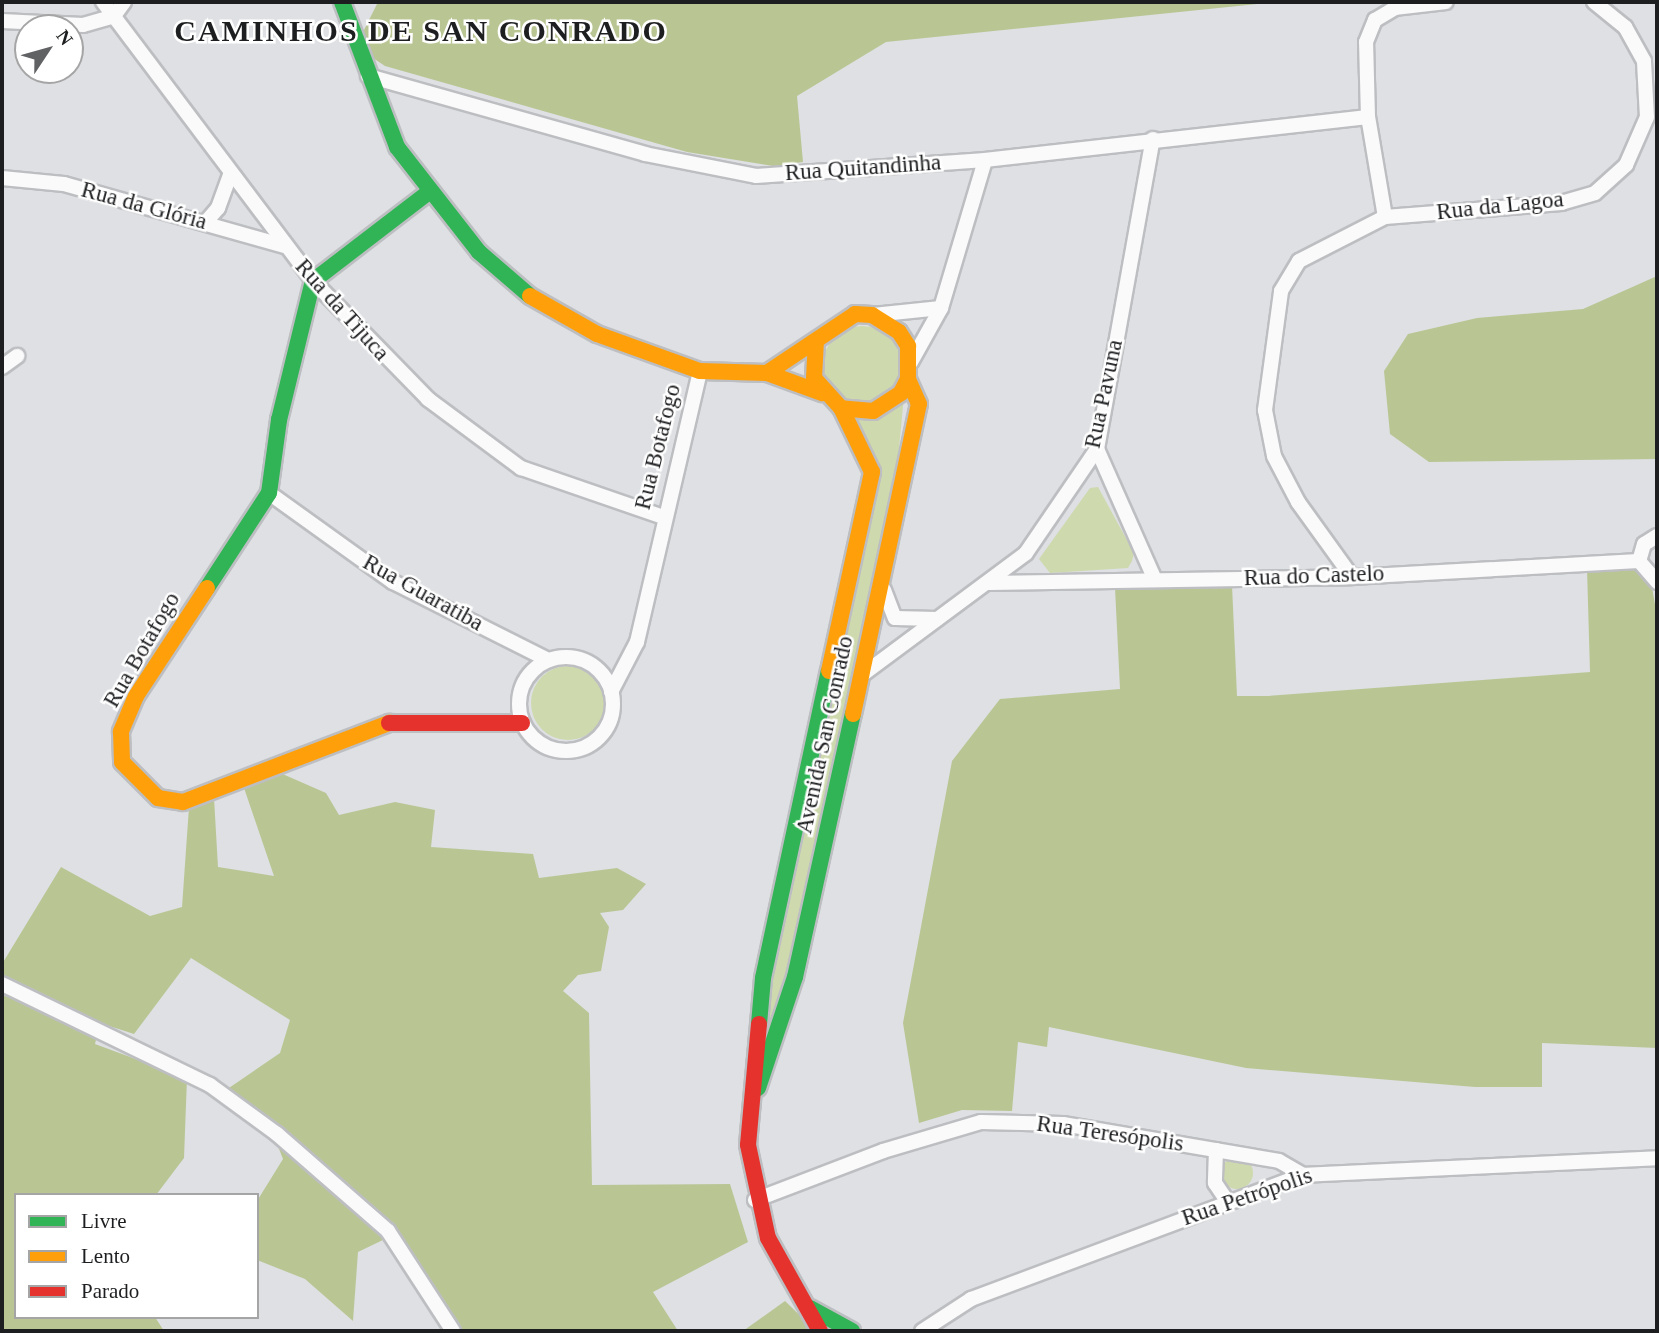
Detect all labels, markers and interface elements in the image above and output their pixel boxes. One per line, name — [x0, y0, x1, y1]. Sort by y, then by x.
district label: CAMINHOS DE SAN CONRADO — [177, 13, 665, 49]
north arrow — [14, 14, 84, 84]
text: N — [52, 26, 77, 49]
street label: Rua Quitandinha — [784, 149, 942, 187]
street label: Rua da Glória — [78, 176, 210, 236]
street label: Rua da Lagoa — [1435, 186, 1565, 226]
street label: Rua da Tijuca — [289, 253, 395, 367]
street label: Rua Pavuna — [1079, 337, 1129, 451]
street label: Rua Botafogo — [629, 381, 687, 513]
street label: Rua Guaratiba — [358, 549, 488, 637]
street label: Rua do Castelo — [1243, 560, 1385, 592]
street label: Rua Botafogo — [98, 588, 186, 712]
street label: Avenida San Conrado — [791, 634, 859, 836]
street label: Rua Teresópolis — [1035, 1110, 1185, 1158]
street label: Rua Petrópolis — [1178, 1162, 1316, 1232]
legend — [14, 1193, 259, 1319]
text: Livre — [81, 1209, 126, 1233]
text: Lento — [81, 1244, 130, 1268]
text: Parado — [81, 1279, 139, 1303]

